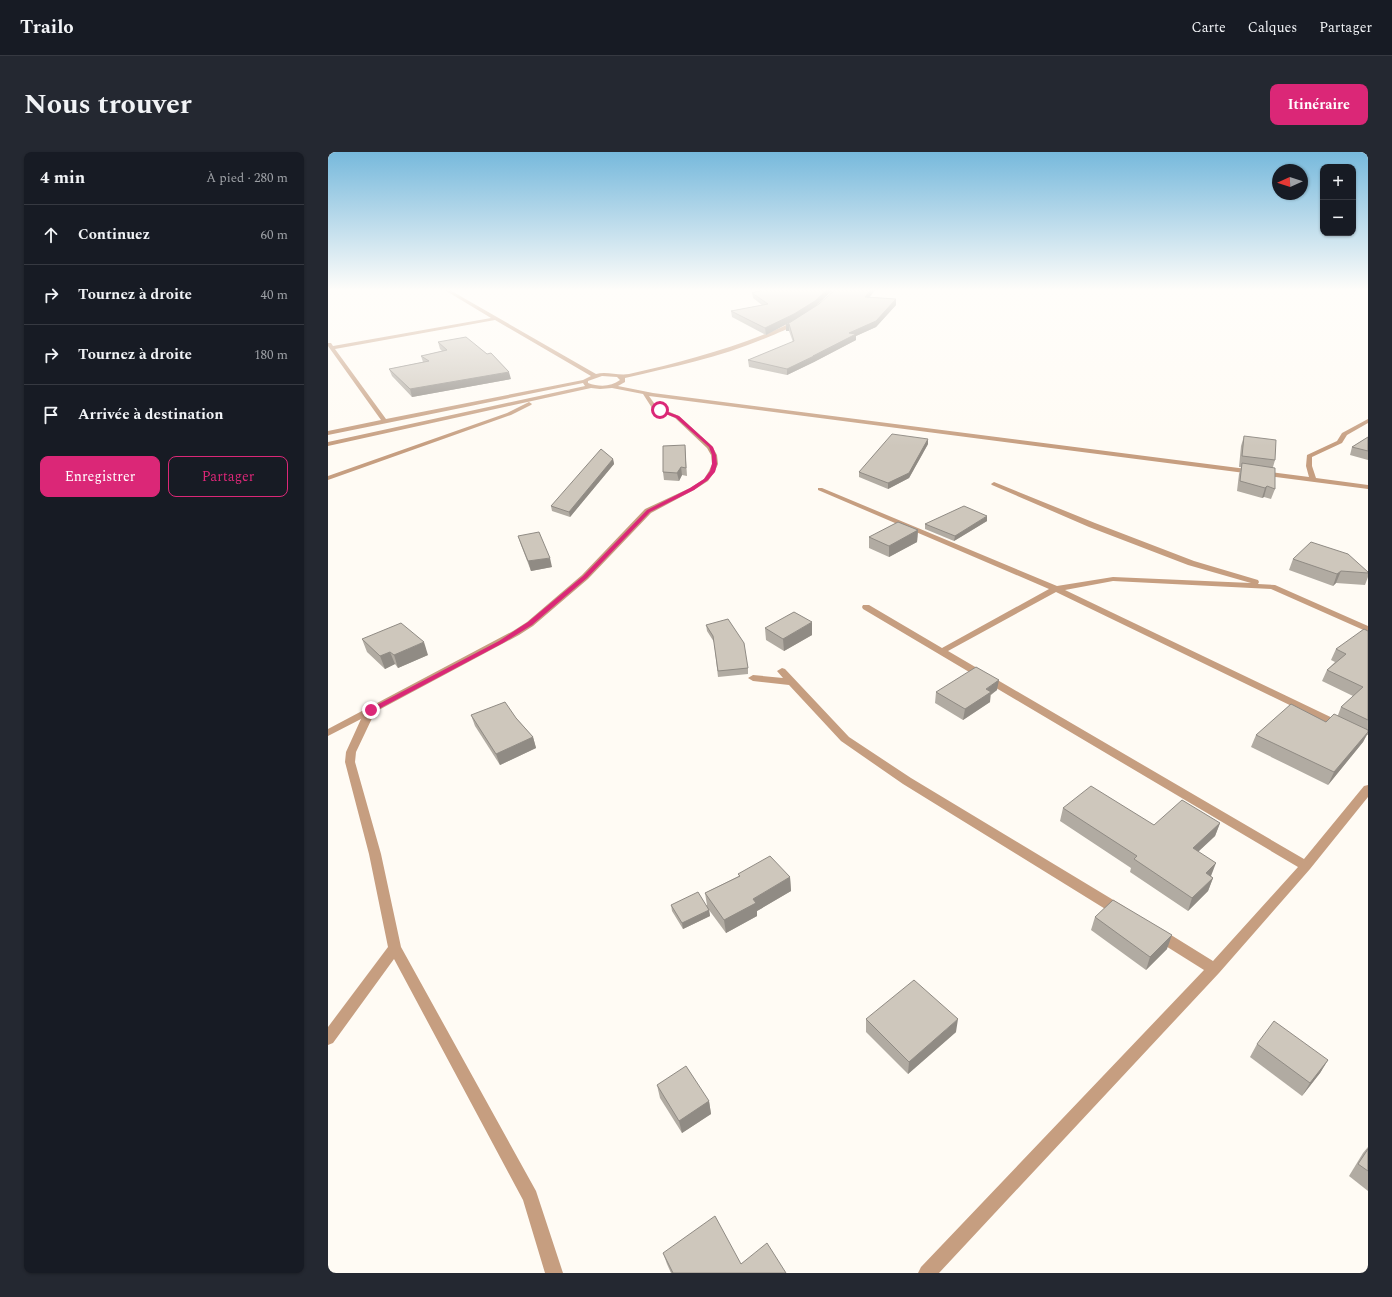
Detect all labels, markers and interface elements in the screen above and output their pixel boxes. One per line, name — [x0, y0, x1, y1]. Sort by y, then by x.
text: Trailo — [20, 13, 74, 42]
text: Carte — [1192, 17, 1226, 38]
text: Calques — [1248, 17, 1297, 38]
text: Partager — [1319, 17, 1372, 38]
text: Nous trouver — [24, 83, 192, 126]
button: Itinéraire — [1270, 84, 1368, 125]
north arrow — [1272, 164, 1308, 200]
map controls — [1320, 164, 1356, 236]
button: + — [1320, 164, 1356, 200]
text: 4 min — [40, 165, 85, 191]
text: À pied · 280 m — [206, 168, 288, 188]
button: − — [1320, 200, 1356, 236]
text: Continuez — [78, 223, 150, 246]
icon: ahead — [40, 224, 62, 246]
text: 60 m — [261, 225, 288, 245]
text: Tournez à droite — [78, 283, 192, 306]
icon: right — [40, 284, 62, 306]
text: 40 m — [261, 285, 288, 305]
text: Tournez à droite — [78, 343, 192, 366]
icon: right — [40, 344, 62, 366]
text: 180 m — [254, 345, 288, 365]
route start — [651, 401, 669, 419]
text: Arrivée à destination — [78, 403, 224, 426]
icon: arrive — [40, 404, 62, 426]
button: Enregistrer — [40, 456, 160, 497]
button: Partager — [168, 456, 288, 497]
route end — [362, 701, 380, 719]

